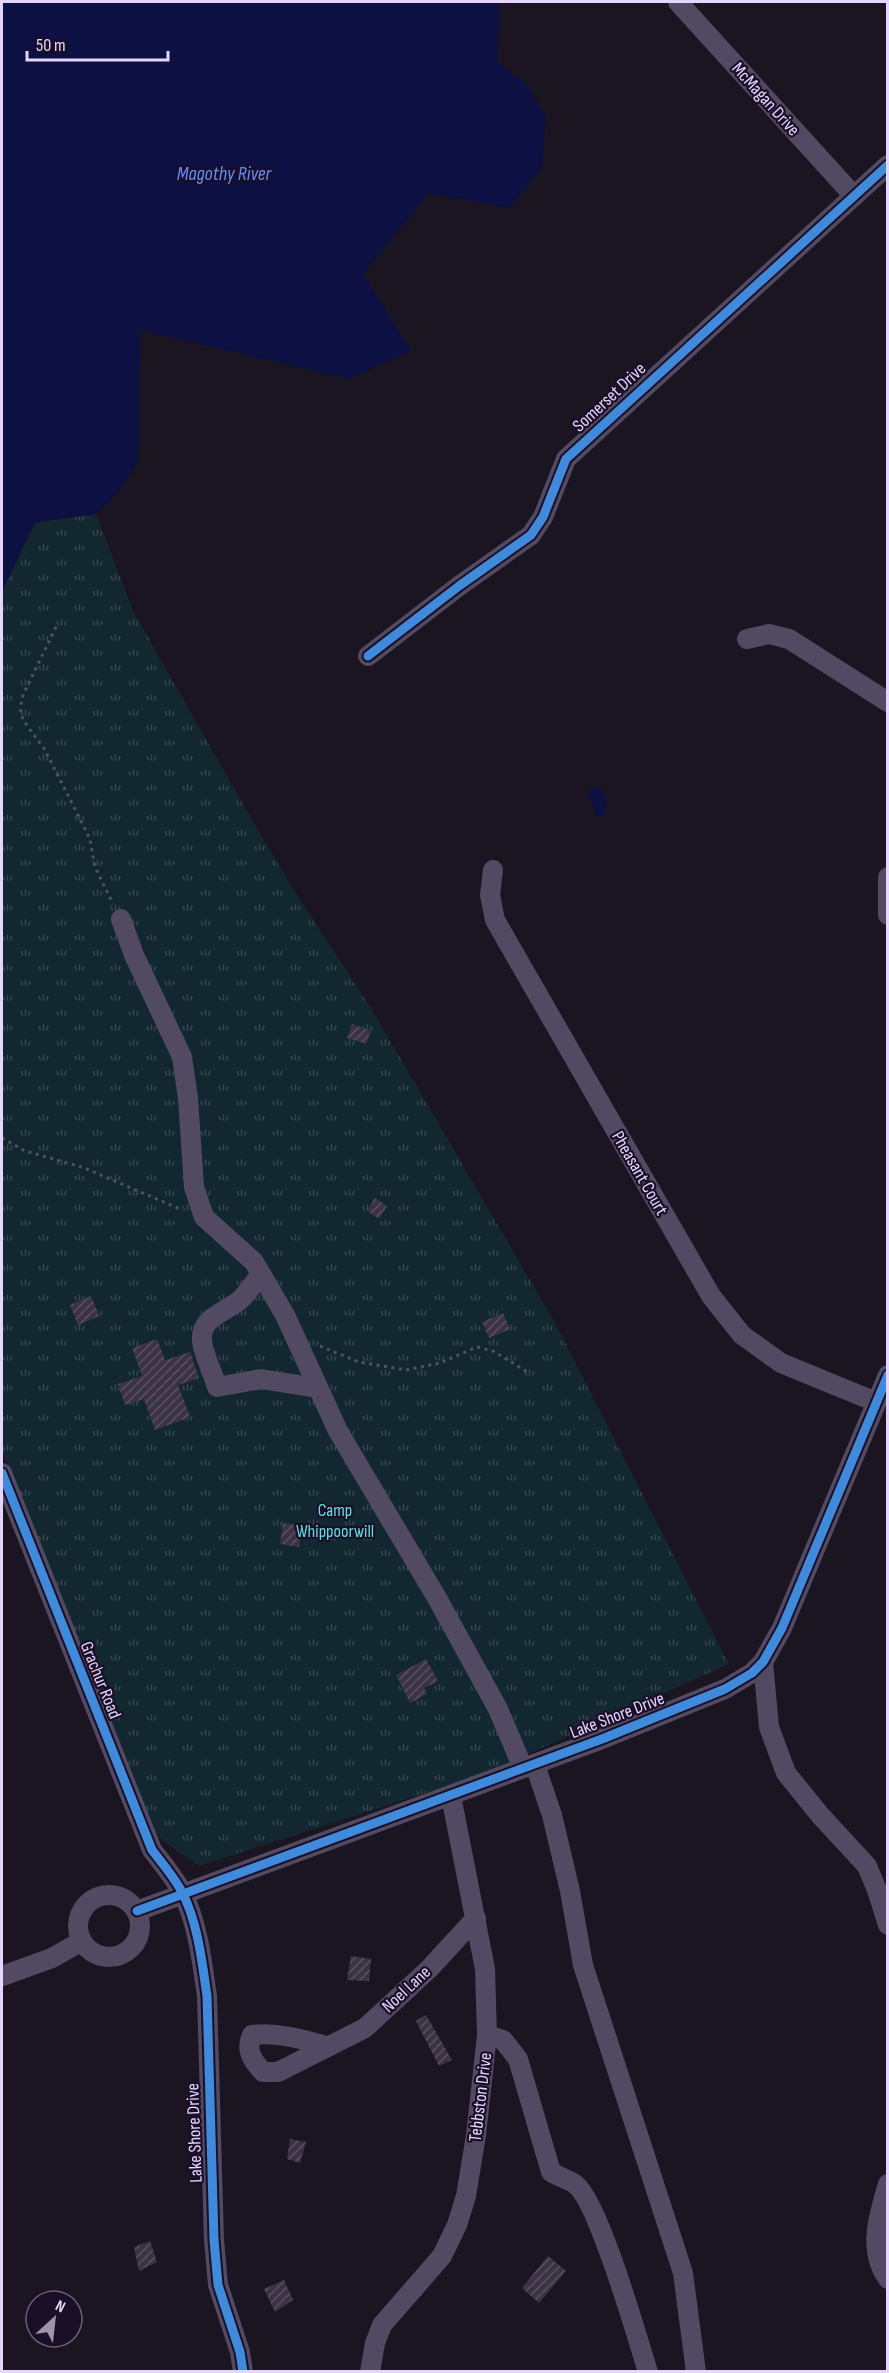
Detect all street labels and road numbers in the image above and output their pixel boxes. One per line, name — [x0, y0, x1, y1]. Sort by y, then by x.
street label: McMagan Drive — [727, 58, 804, 140]
street label: Somerset Drive — [568, 358, 650, 437]
street label: Pheasant Court — [607, 1128, 672, 1219]
street label: Grachur Road — [76, 1639, 125, 1722]
street label: Lake Shore Drive — [567, 1688, 667, 1743]
street label: Noel Lane — [378, 1962, 435, 2017]
street label: Tebbston Drive — [465, 2051, 496, 2143]
street label: Lake Shore Drive — [182, 2083, 207, 2183]

